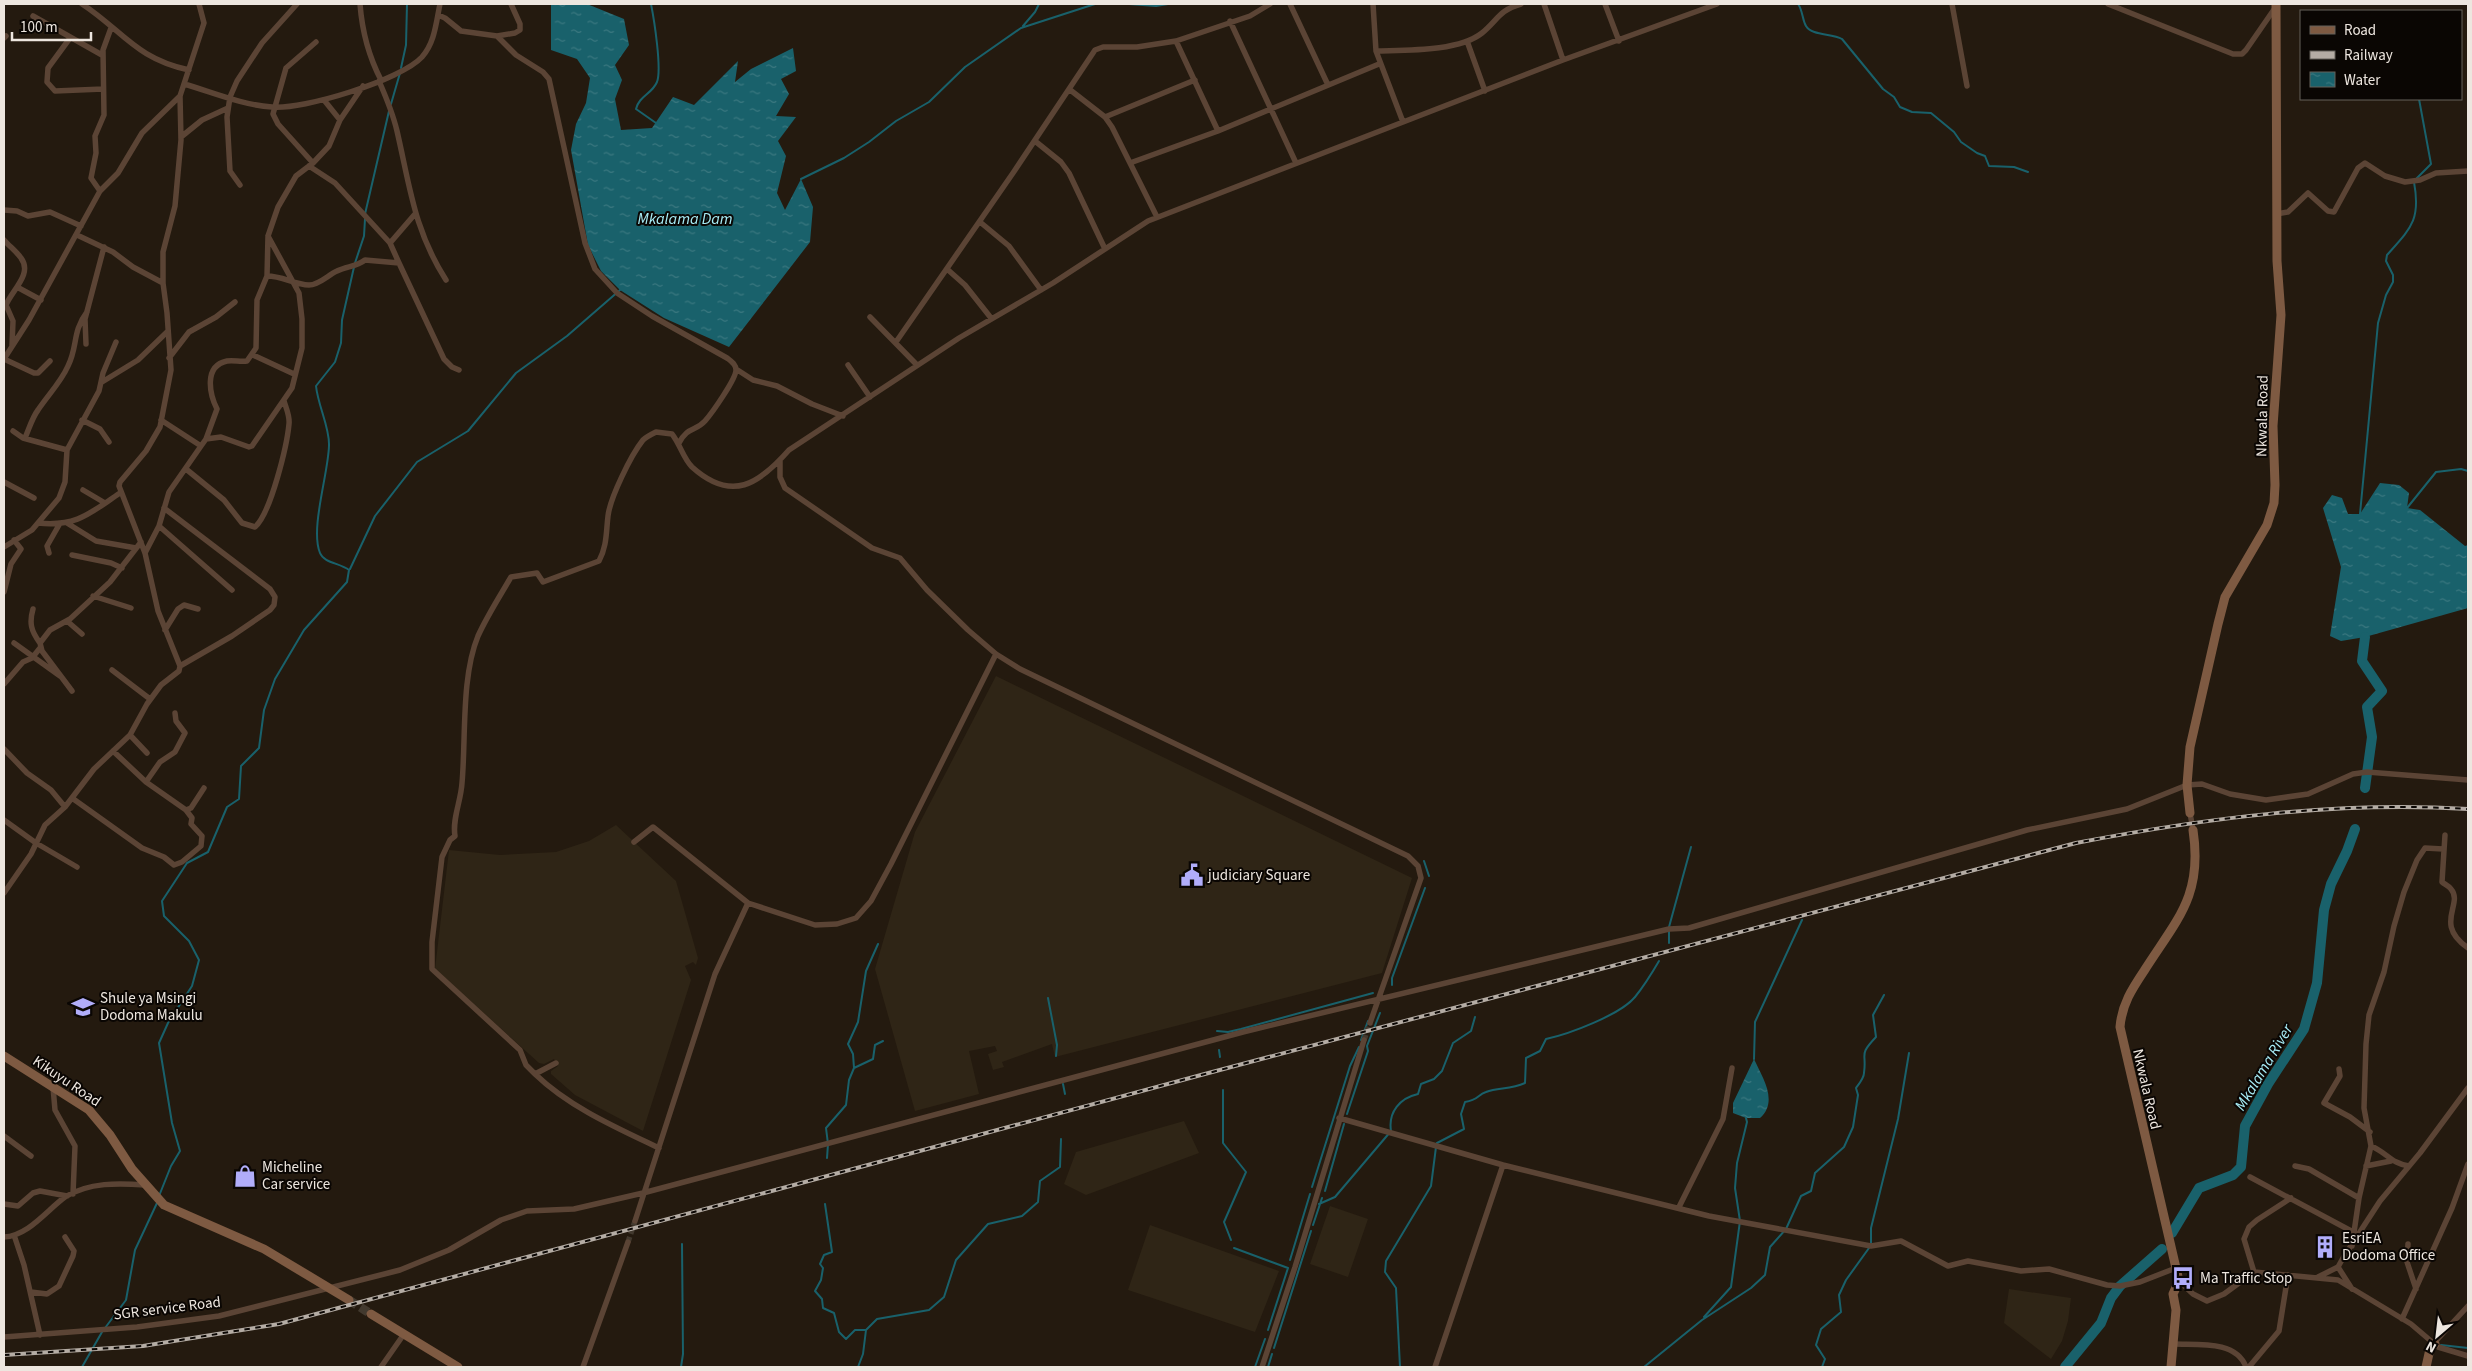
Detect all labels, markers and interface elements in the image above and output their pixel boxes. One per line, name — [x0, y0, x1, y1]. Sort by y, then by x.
scale bar — [12, 10, 91, 42]
legend — [2300, 10, 2462, 100]
text: 100 m — [20, 17, 58, 38]
text: Road — [2344, 20, 2376, 41]
text: Railway — [2344, 45, 2393, 66]
text: Water — [2344, 70, 2381, 91]
water label: Mkalama Dam — [637, 208, 733, 230]
street label: Nkwala Road — [2251, 375, 2274, 457]
public building icon: judiciary Square — [1179, 862, 1205, 888]
place label: judiciary Square — [1207, 865, 1310, 886]
place label: Shule ya Msingi Dodoma Makulu — [100, 988, 203, 1026]
school or university icon: Shule ya Msingi Dodoma Makulu — [70, 994, 96, 1020]
water label: Mkalama River — [2229, 1019, 2299, 1115]
street label: Nkwala Road — [2127, 1047, 2166, 1131]
street label: Kikuyu Road — [28, 1051, 105, 1112]
place label: Micheline Car service — [262, 1157, 330, 1195]
shop icon: Micheline Car service — [232, 1163, 258, 1189]
place label: EsriEA Dodoma Office — [2342, 1228, 2435, 1266]
building icon: EsriEA Dodoma Office — [2312, 1234, 2338, 1260]
bus stop icon: Ma Traffic Stop — [2170, 1265, 2196, 1291]
place label: Ma Traffic Stop — [2200, 1268, 2292, 1289]
street label: SGR service Road — [112, 1291, 222, 1325]
north arrow — [2412, 1311, 2462, 1361]
text: N — [2423, 1336, 2440, 1358]

